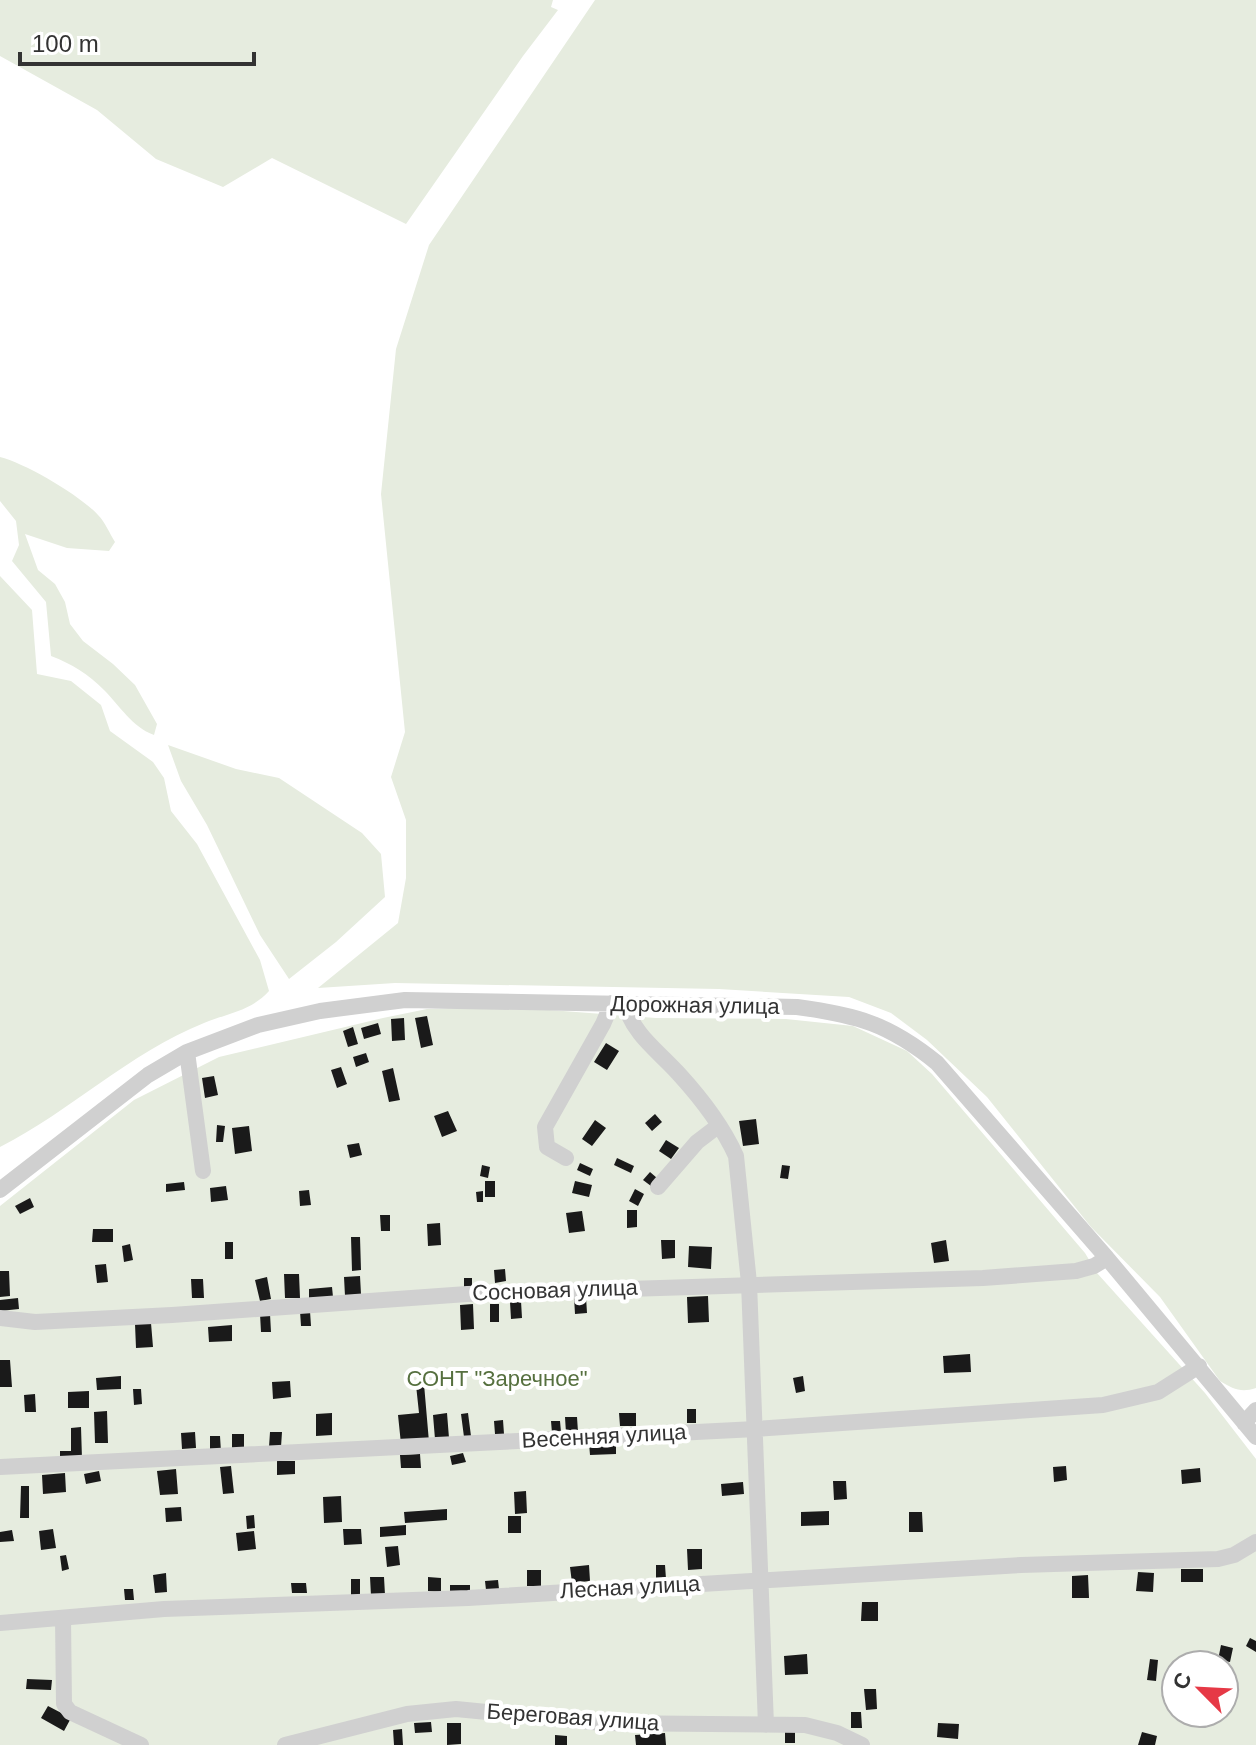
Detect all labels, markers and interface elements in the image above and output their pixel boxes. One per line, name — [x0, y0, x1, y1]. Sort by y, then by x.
scale bar — [20, 16, 254, 66]
text: 100 m — [32, 30, 99, 57]
street label: Дорожная улица — [610, 991, 781, 1019]
street label: Сосновая улица — [472, 1275, 639, 1305]
park label: СОНТ "Заречное" — [407, 1366, 587, 1391]
street label: Весенняя улица — [521, 1419, 688, 1453]
street label: Лесная улица — [559, 1571, 702, 1603]
north arrow — [1160, 1649, 1240, 1729]
text: С — [1168, 1669, 1197, 1693]
street label: Береговая улица — [486, 1698, 661, 1736]

